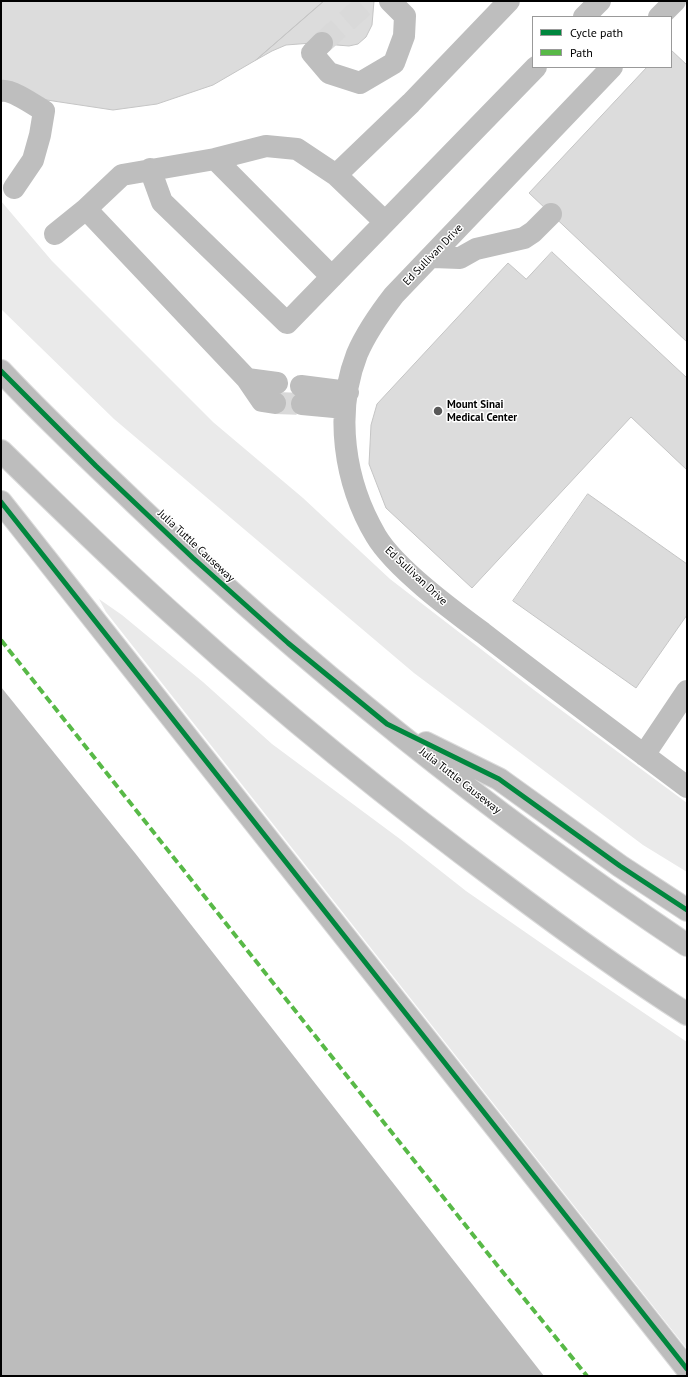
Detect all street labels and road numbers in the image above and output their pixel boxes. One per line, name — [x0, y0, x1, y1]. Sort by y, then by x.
street label: Ed Sullivan Drive — [400, 222, 466, 288]
street label: Julia Tuttle Causeway — [155, 507, 237, 585]
street label: Ed Sullivan Drive — [382, 544, 450, 608]
street label: Julia Tuttle Causeway — [417, 745, 503, 817]

